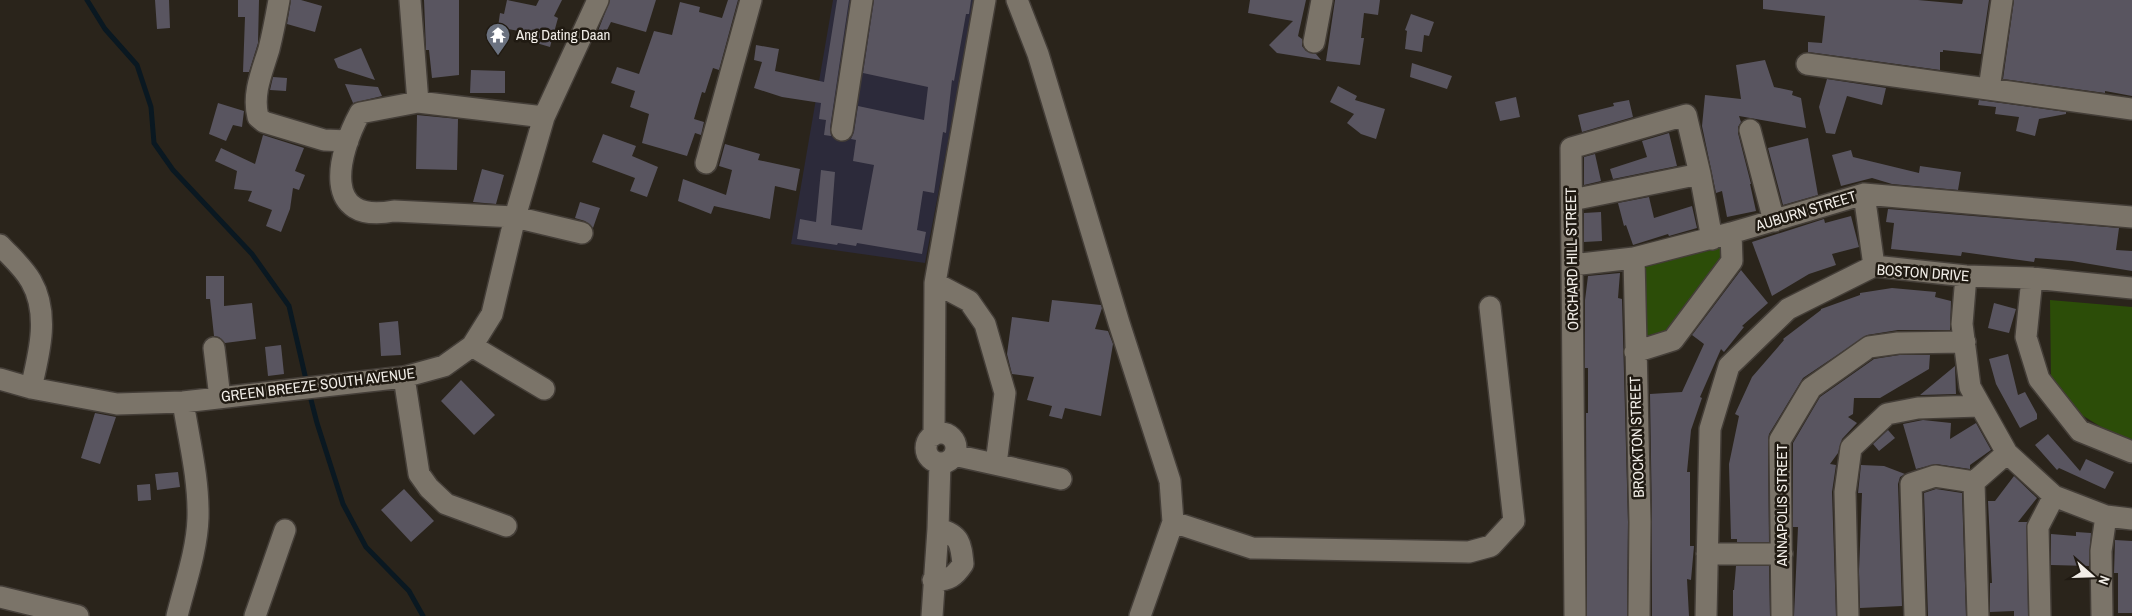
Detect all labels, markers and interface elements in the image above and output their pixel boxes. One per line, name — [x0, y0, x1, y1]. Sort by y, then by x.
temple icon: Ang Dating Daan — [485, 22, 511, 56]
place label: Ang Dating Daan — [515, 24, 610, 45]
street label: AUBURN STREET — [1752, 185, 1859, 236]
street label: ORCHARD HILL STREET — [1560, 187, 1583, 331]
street label: BOSTON DRIVE — [1876, 259, 1970, 286]
street label: GREEN BREEZE SOUTH AVENUE — [220, 362, 416, 407]
street label: BROCKTON STREET — [1624, 375, 1649, 498]
street label: ANNAPOLIS STREET — [1771, 443, 1792, 567]
north arrow — [2067, 551, 2117, 601]
text: N — [2094, 573, 2114, 587]

